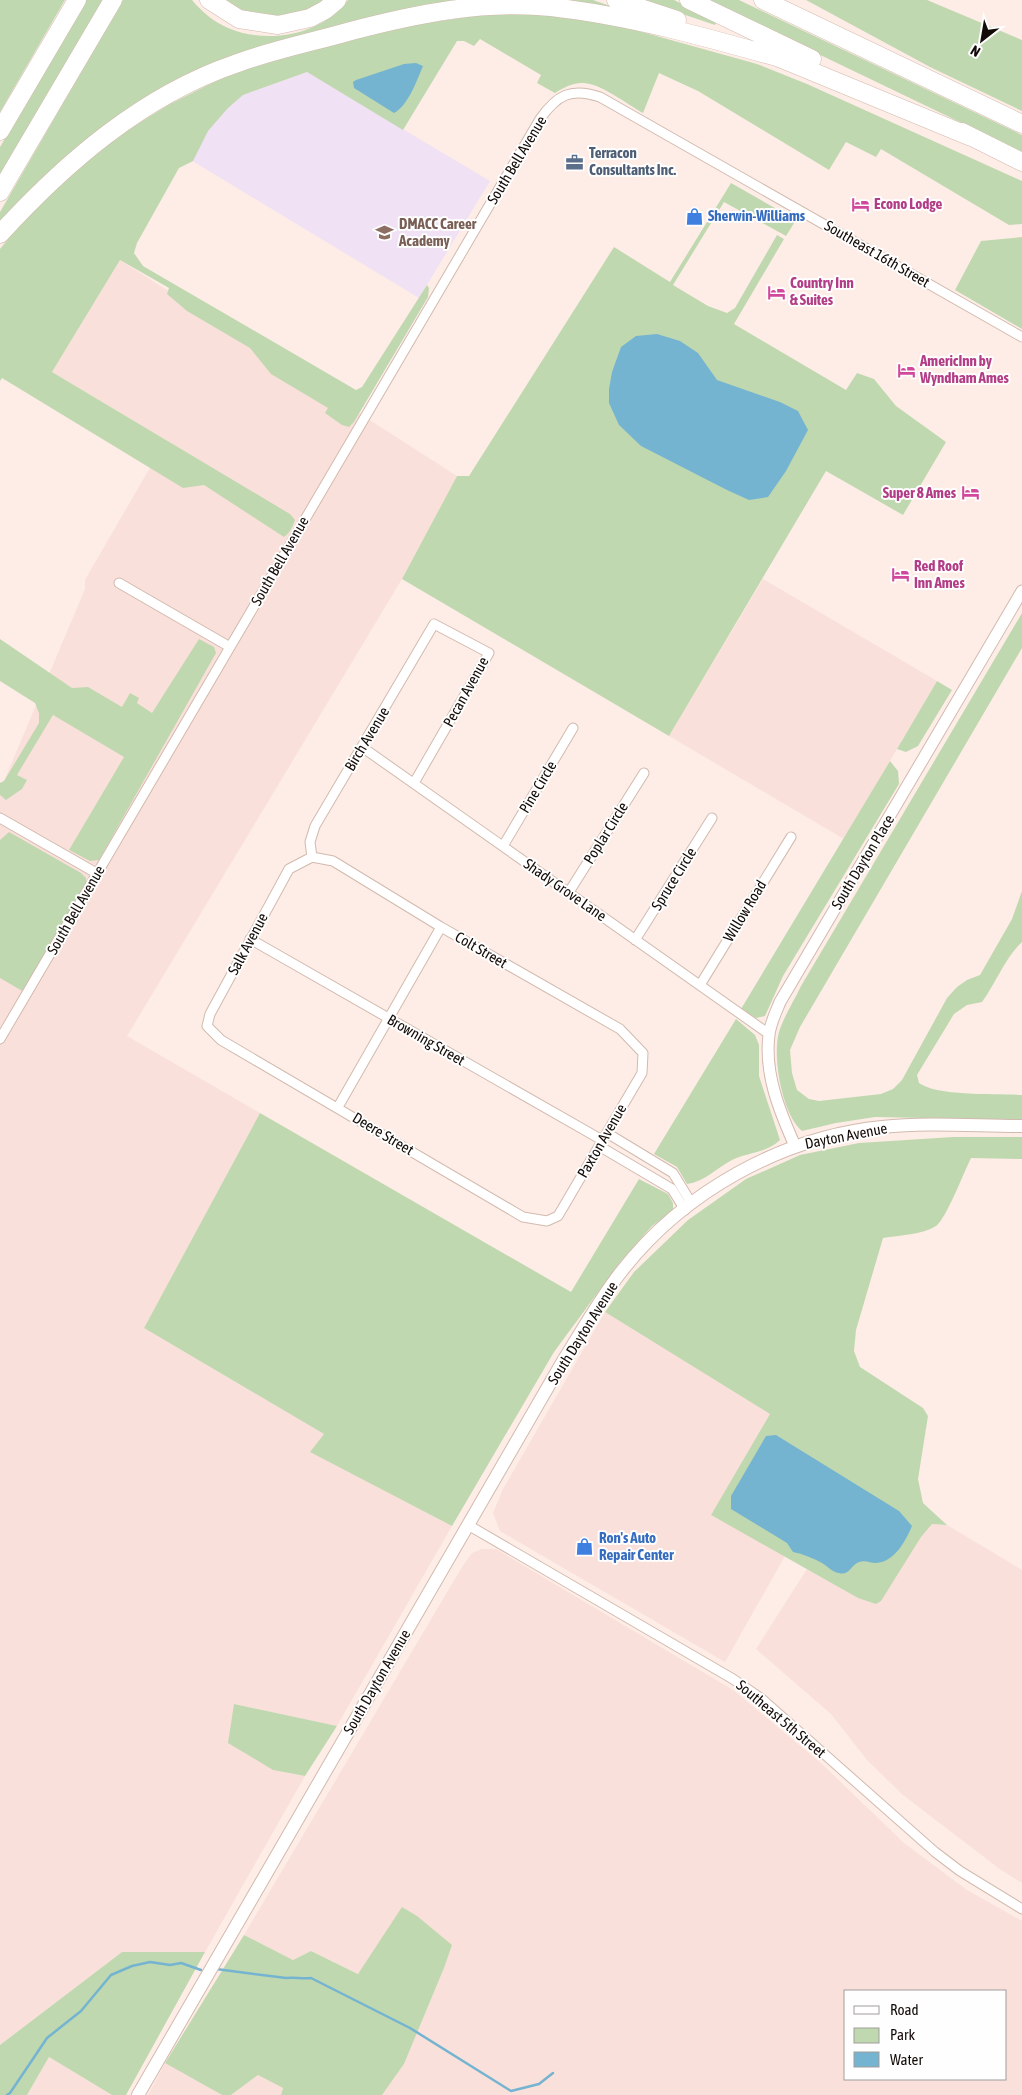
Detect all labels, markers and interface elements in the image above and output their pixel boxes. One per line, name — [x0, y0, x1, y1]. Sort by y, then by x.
north arrow — [957, 15, 1007, 65]
text: N — [968, 42, 983, 60]
street label: South Bell Avenue — [484, 112, 550, 207]
place label: Terracon Consultants Inc. — [589, 144, 676, 178]
office icon: Terracon Consultants Inc. — [565, 152, 585, 172]
hotel icon: Econo Lodge — [850, 194, 870, 214]
place label: Econo Lodge — [874, 195, 942, 212]
shop icon: Sherwin-Williams — [684, 206, 704, 226]
place label: Sherwin-Williams — [708, 207, 806, 224]
place label: DMACC Career Academy — [398, 215, 477, 249]
street label: Southeast 16th Street — [822, 217, 933, 291]
school or university icon: DMACC Career Academy — [375, 223, 395, 243]
place label: Country Inn & Suites — [790, 274, 854, 308]
hotel icon: Country Inn & Suites — [766, 282, 786, 302]
place label: AmericInn by Wyndham Ames — [919, 352, 1010, 386]
hotel icon: AmericInn by Wyndham Ames — [896, 360, 916, 380]
hotel icon: Super 8 Ames — [960, 483, 980, 503]
place label: Super 8 Ames — [883, 484, 957, 501]
street label: South Bell Avenue — [247, 513, 312, 608]
place label: Red Roof Inn Ames — [914, 557, 965, 591]
hotel icon: Red Roof Inn Ames — [890, 565, 910, 585]
street label: Pecan Avenue — [439, 654, 492, 730]
street label: Birch Avenue — [341, 704, 392, 774]
street label: Pine Circle — [515, 758, 560, 816]
street label: Poplar Circle — [580, 799, 631, 867]
street label: South Dayton Place — [828, 811, 898, 912]
street label: Spruce Circle — [648, 844, 700, 913]
street label: Shady Grove Lane — [521, 855, 610, 924]
street label: South Bell Avenue — [43, 862, 108, 957]
street label: Willow Road — [720, 877, 770, 945]
street label: Salk Avenue — [224, 910, 271, 978]
street label: Colt Street — [452, 928, 510, 971]
street label: Browning Street — [384, 1011, 468, 1069]
street label: Paxton Avenue — [574, 1101, 630, 1181]
street label: Deere Street — [350, 1109, 417, 1158]
street label: Dayton Avenue — [803, 1119, 889, 1152]
street label: South Dayton Avenue — [544, 1278, 621, 1387]
place label: Ron's Auto Repair Center — [599, 1529, 674, 1563]
shop icon: Ron's Auto Repair Center — [575, 1537, 595, 1557]
street label: South Dayton Avenue — [340, 1626, 413, 1737]
street label: Southeast 5th Street — [733, 1676, 829, 1761]
legend — [844, 1990, 1007, 2080]
text: Road — [890, 2001, 919, 2018]
text: Park — [890, 2026, 915, 2043]
text: Water — [890, 2051, 923, 2068]

